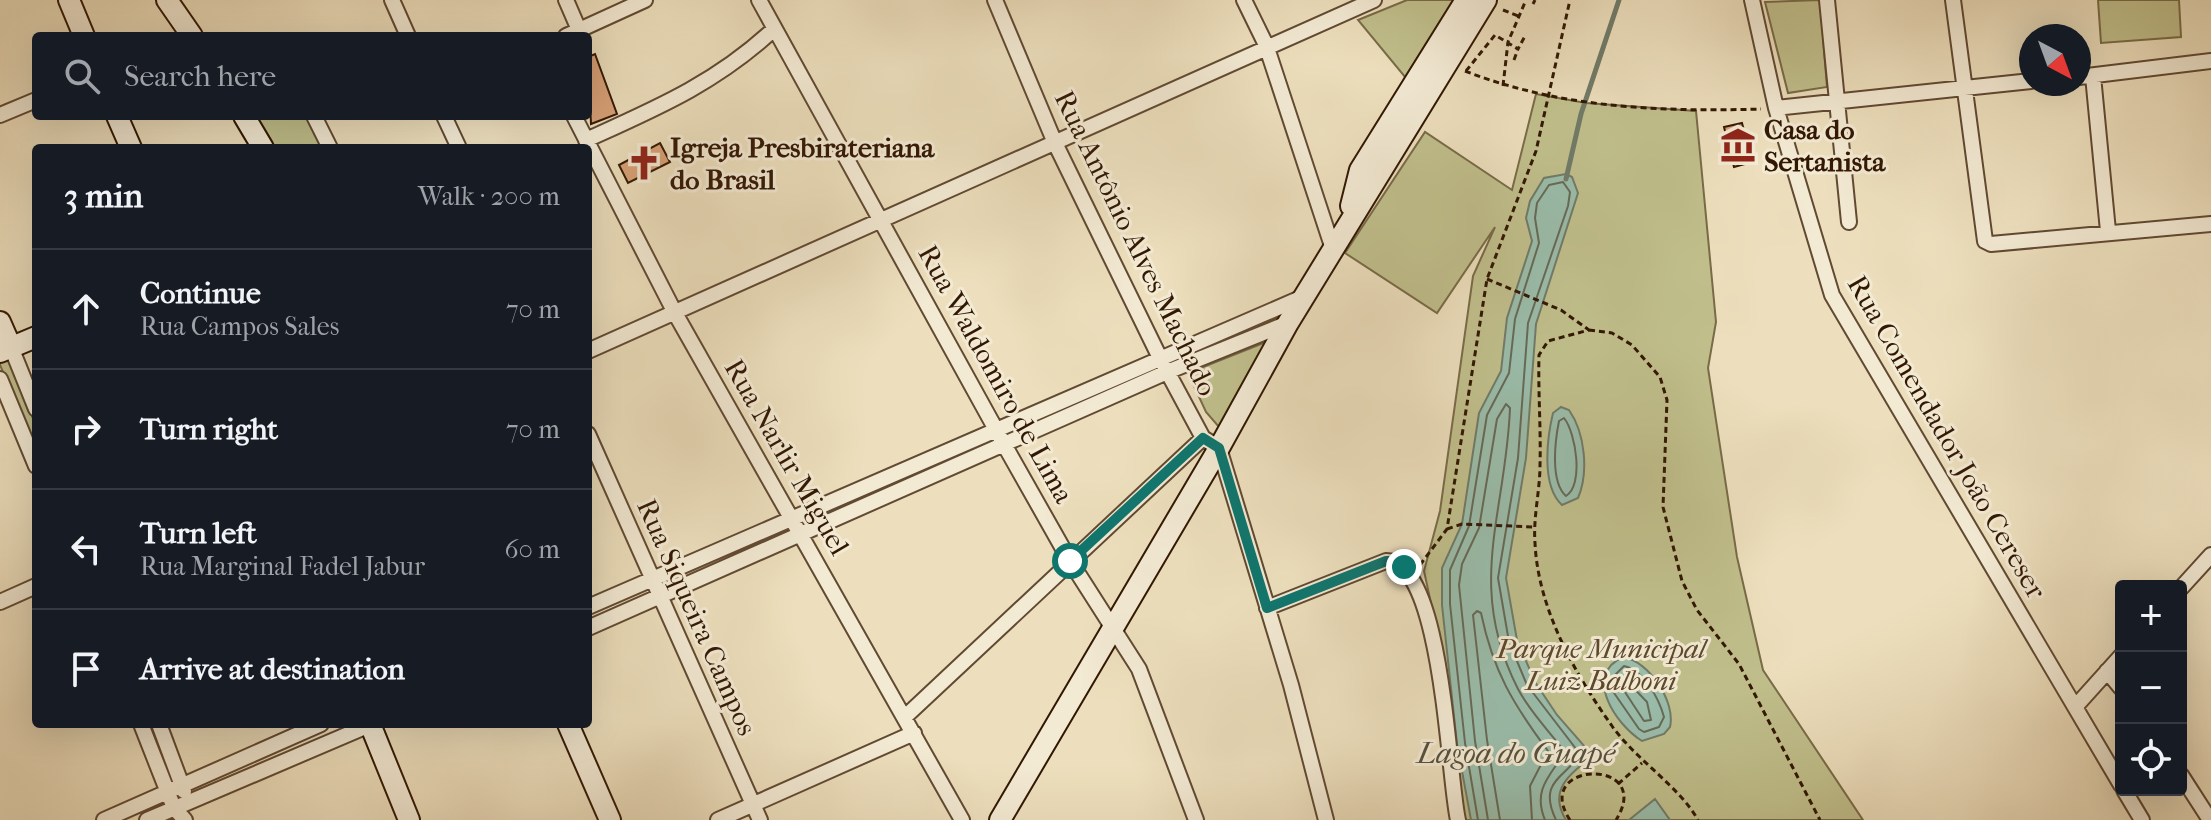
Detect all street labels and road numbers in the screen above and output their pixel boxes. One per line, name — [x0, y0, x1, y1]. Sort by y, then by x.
street label: Rua Antônio Alves Machado — [1048, 85, 1224, 401]
street label: Rua Waldomiro de Lima — [911, 239, 1081, 510]
street label: Rua Comendador João Cereser — [1841, 269, 2053, 605]
street label: Rua Narlir Miguel — [718, 353, 856, 561]
street label: Rua Siqueira Campos — [630, 494, 764, 740]

